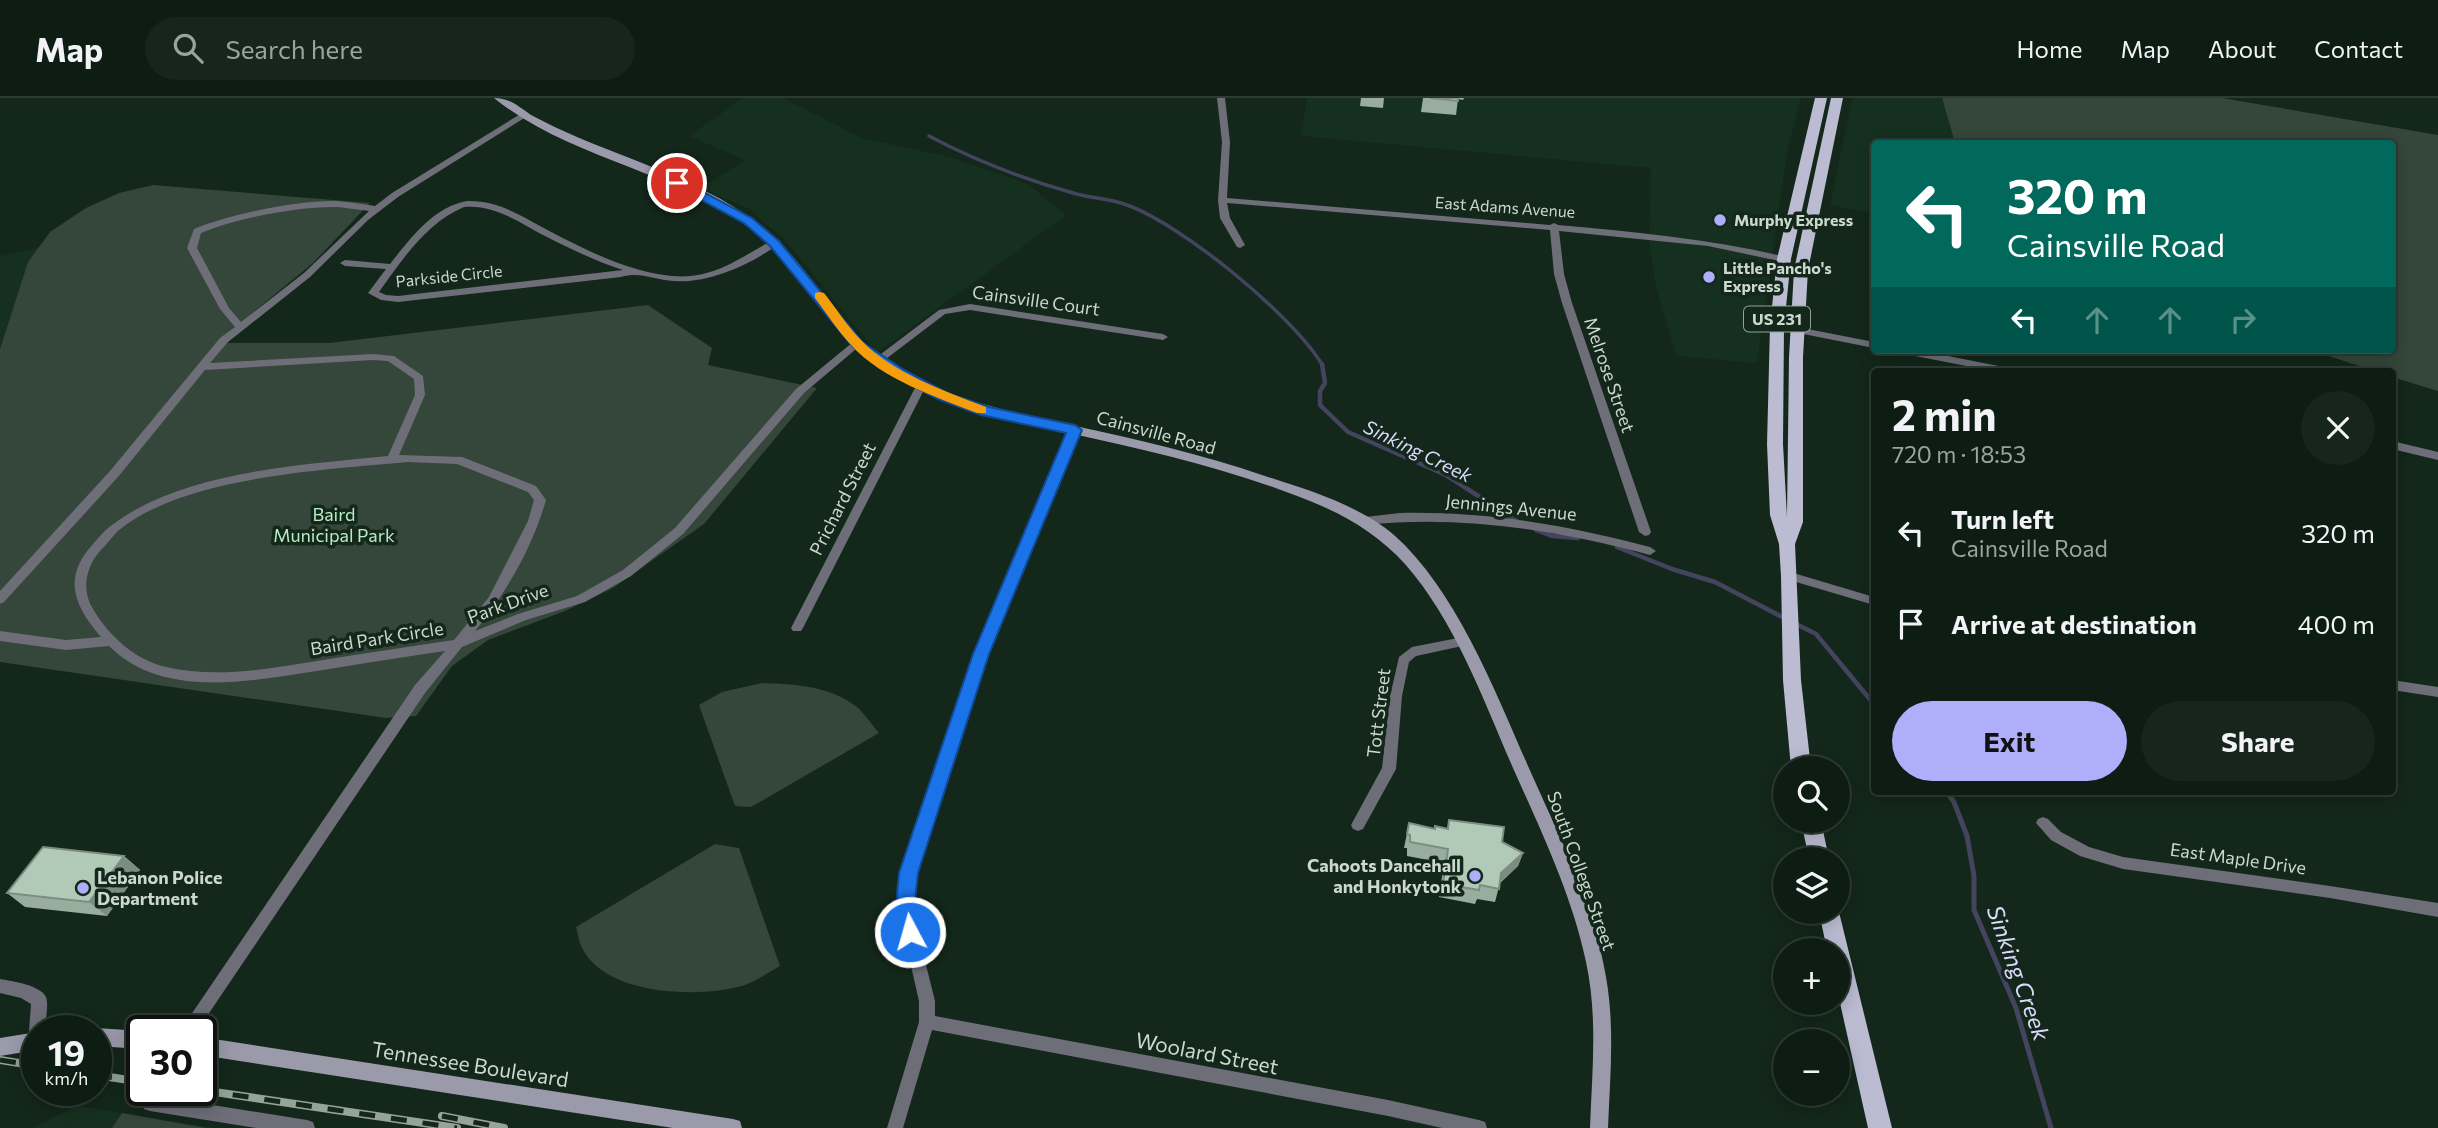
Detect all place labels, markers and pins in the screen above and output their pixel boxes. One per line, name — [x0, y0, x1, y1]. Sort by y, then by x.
pin — [647, 153, 707, 213]
place label: Murphy Express — [1734, 210, 1853, 229]
marker: Murphy Express — [1712, 212, 1728, 228]
place label: Little Pancho's Express — [1723, 258, 1832, 295]
marker: Little Pancho's Express — [1701, 269, 1717, 285]
place label: Cahoots Dancehall and Honkytonk — [1307, 854, 1462, 897]
place label: Lebanon Police Department — [97, 866, 222, 909]
marker: Cahoots Dancehall and Honkytonk — [1467, 868, 1483, 884]
marker: Lebanon Police Department — [75, 880, 91, 896]

